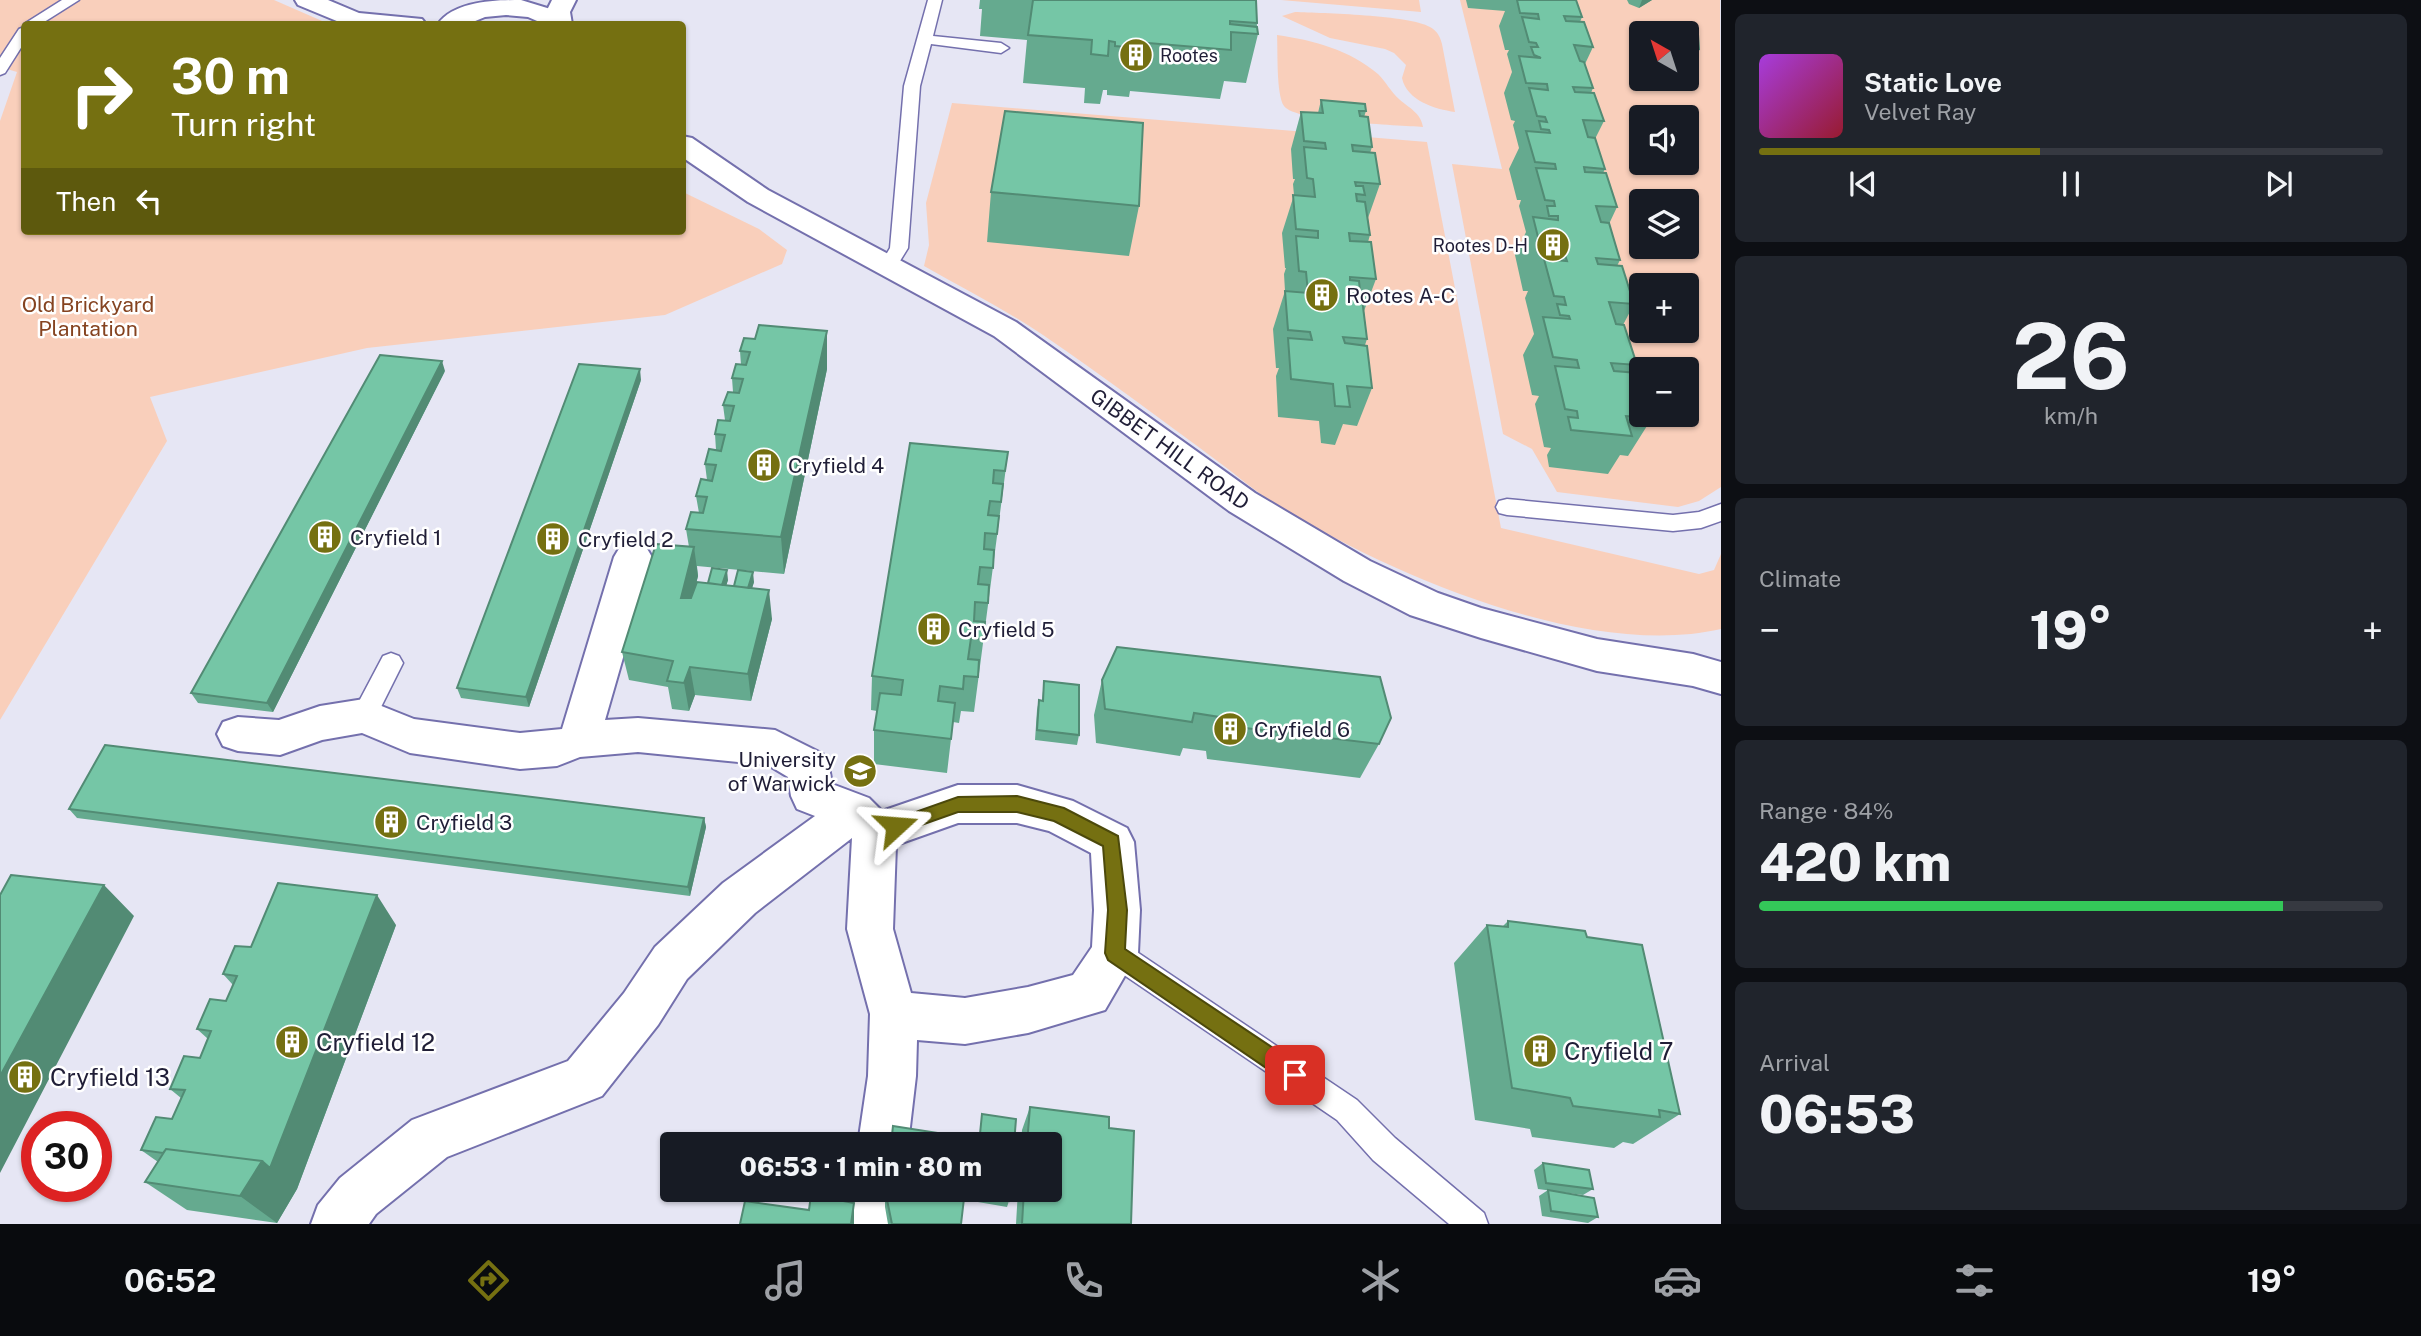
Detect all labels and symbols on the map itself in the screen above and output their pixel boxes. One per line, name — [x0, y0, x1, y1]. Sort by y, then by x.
north arrow — [1629, 21, 1699, 91]
building icon: Rootes — [1117, 36, 1155, 74]
place label: Rootes — [1160, 45, 1218, 66]
building icon: Rootes D-H — [1534, 226, 1572, 264]
place label: Rootes D-H — [1433, 235, 1528, 256]
building icon: Rootes A-C — [1303, 276, 1341, 314]
place label: Rootes A-C — [1346, 283, 1455, 308]
park label: Old Brickyard Plantation — [22, 292, 154, 341]
street label: GIBBET HILL ROAD — [1086, 383, 1254, 515]
building icon: Cryfield 4 — [745, 446, 783, 484]
place label: Cryfield 4 — [788, 453, 884, 478]
building icon: Cryfield 1 — [306, 518, 344, 556]
building icon: Cryfield 2 — [534, 520, 572, 558]
place label: Cryfield 1 — [350, 525, 442, 550]
place label: Cryfield 2 — [578, 527, 674, 552]
building icon: Cryfield 5 — [915, 610, 953, 648]
place label: Cryfield 5 — [958, 617, 1055, 642]
building icon: Cryfield 6 — [1211, 710, 1249, 748]
place label: Cryfield 6 — [1254, 717, 1350, 742]
place label: University of Warwick — [728, 747, 836, 796]
school or university icon: University of Warwick — [841, 752, 879, 790]
position arrow — [859, 789, 933, 863]
building icon: Cryfield 3 — [372, 803, 410, 841]
place label: Cryfield 3 — [416, 810, 512, 835]
building icon: Cryfield 12 — [273, 1023, 311, 1061]
place label: Cryfield 12 — [316, 1028, 435, 1056]
building icon: Cryfield 7 — [1521, 1032, 1559, 1070]
place label: Cryfield 7 — [1564, 1037, 1673, 1065]
pin — [1265, 1045, 1325, 1105]
building icon: Cryfield 13 — [6, 1058, 44, 1096]
place label: Cryfield 13 — [50, 1063, 170, 1091]
speed limit sign: 30 — [21, 1111, 112, 1202]

